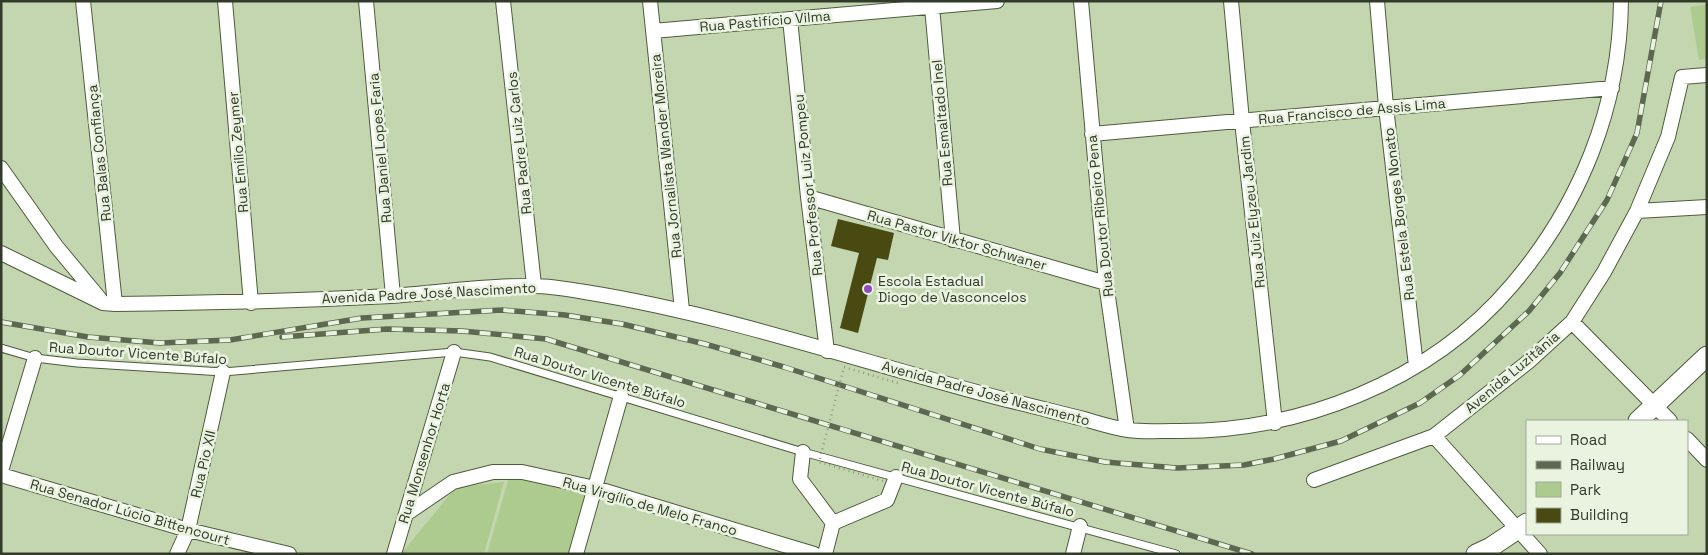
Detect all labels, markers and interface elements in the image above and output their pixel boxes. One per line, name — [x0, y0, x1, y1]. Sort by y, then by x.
street label: Rua Pastifício Vilma — [699, 6, 831, 36]
street label: Rua Jornalista Wander Moreira — [646, 53, 686, 259]
street label: Rua Esmaltado Inel — [927, 59, 957, 187]
street label: Rua Padre Luiz Carlos — [503, 71, 535, 215]
street label: Rua Daniel Lopes Faria — [364, 72, 396, 224]
street label: Rua Balas Confiança — [83, 84, 115, 222]
street label: Rua Emílio Zeymer — [224, 91, 252, 213]
street label: Rua Professor Luiz Pompeu — [790, 93, 826, 277]
street label: Rua Francisco de Assis Lima — [1258, 94, 1446, 128]
street label: Rua Estela Borges Nonato — [1379, 127, 1419, 301]
street label: Rua Doutor Ribeiro Pena — [1083, 134, 1117, 298]
street label: Rua Juiz Elyzeu Jardim — [1235, 135, 1269, 289]
street label: Rua Pastor Viktor Schwaner — [865, 206, 1049, 274]
place label: Escola Estadual Diogo de Vasconcelos — [878, 272, 1027, 306]
street label: Avenida Padre José Nascimento — [321, 278, 537, 308]
marker: Escola Estadual Diogo de Vasconcelos — [862, 283, 874, 295]
street label: Avenida Luzitânia — [1461, 327, 1563, 417]
street label: Rua Doutor Vicente Búfalo — [48, 338, 228, 368]
street label: Rua Doutor Vicente Búfalo — [512, 342, 688, 412]
street label: Avenida Padre José Nascimento — [880, 357, 1092, 429]
street label: Rua Monsenhor Horta — [394, 380, 454, 526]
legend — [1526, 420, 1688, 535]
street label: Rua Pio XII — [186, 428, 220, 500]
text: Road — [1570, 430, 1607, 449]
text: Railway — [1570, 455, 1625, 474]
street label: Rua Doutor Vicente Búfalo — [900, 457, 1076, 521]
street label: Rua Virgílio de Melo Franco — [561, 472, 739, 540]
street label: Rua Senador Lúcio Bittencourt — [28, 475, 232, 549]
text: Park — [1570, 480, 1601, 499]
text: Building — [1570, 505, 1629, 524]

